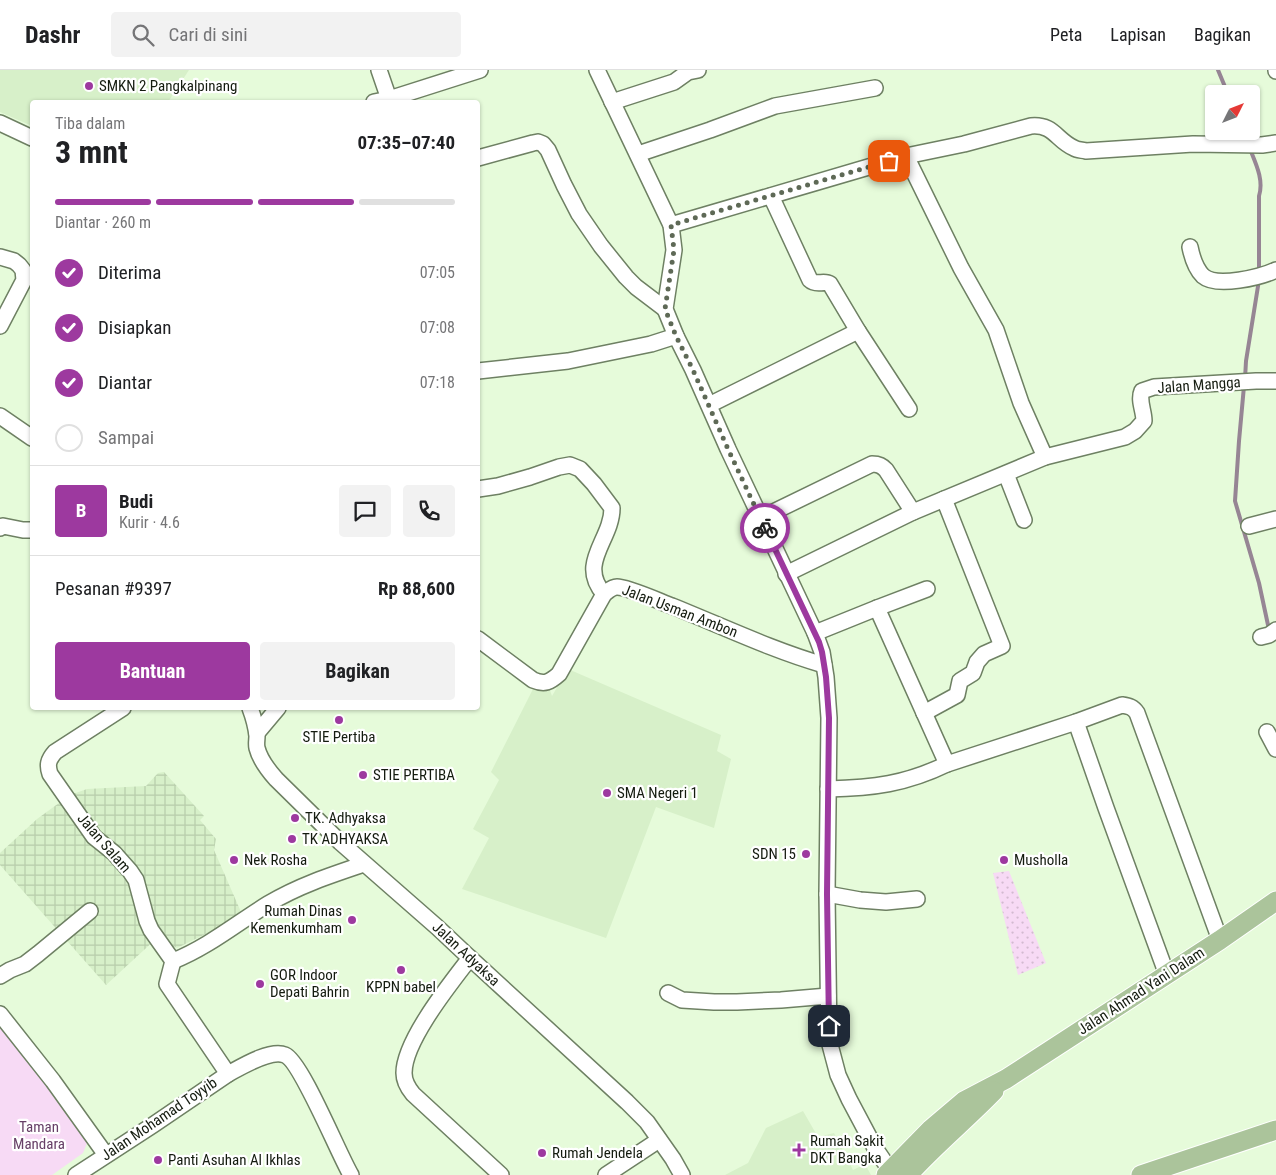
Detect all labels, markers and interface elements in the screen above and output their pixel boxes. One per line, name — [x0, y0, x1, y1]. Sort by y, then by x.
search box — [111, 12, 461, 57]
text: Dashr — [25, 21, 81, 49]
icon: search — [129, 21, 157, 49]
text: Cari di sini — [169, 23, 248, 46]
text: Peta — [1050, 24, 1082, 45]
text: Lapisan — [1110, 24, 1166, 45]
text: Bagikan — [1194, 24, 1251, 45]
place label: SMKN 2 Pangkalpinang — [99, 77, 237, 95]
marker: SMKN 2 Pangkalpinang — [83, 80, 95, 92]
north arrow — [1205, 85, 1260, 140]
map controls — [1205, 85, 1260, 140]
text: Tiba dalam — [55, 114, 125, 133]
text: 07:35–07:40 — [357, 131, 455, 154]
text: 3 mnt — [55, 133, 128, 171]
pin — [868, 140, 910, 182]
icon: bag — [875, 147, 903, 175]
text: Diantar · 260 m — [55, 213, 151, 232]
icon: check — [55, 259, 83, 287]
text: Diterima — [98, 261, 161, 284]
text: 07:05 — [420, 263, 455, 282]
icon: check — [55, 314, 83, 342]
text: Disiapkan — [98, 316, 172, 339]
text: 07:08 — [420, 318, 455, 337]
icon: check — [55, 369, 83, 397]
text: Diantar — [98, 371, 152, 394]
text: 07:18 — [420, 373, 455, 392]
street label: Jalan Mangga — [1157, 373, 1241, 397]
text: Sampai — [98, 426, 154, 449]
button: chat — [339, 485, 391, 537]
button: phone — [403, 485, 455, 537]
text: Budi — [119, 490, 153, 513]
text: B — [76, 499, 86, 522]
courier — [740, 503, 790, 553]
text: Kurir · 4.6 — [119, 513, 180, 532]
icon: bike — [751, 514, 779, 542]
text: Pesanan #9397 — [55, 577, 172, 600]
text: Rp 88,600 — [378, 577, 455, 600]
street label: Jalan Usman Ambon — [620, 581, 740, 641]
button: Bantuan — [55, 642, 250, 700]
button: Bagikan — [260, 642, 455, 700]
marker: STIE Pertiba — [333, 714, 345, 726]
place label: STIE Pertiba — [303, 728, 375, 746]
place label: STIE PERTIBA — [373, 766, 455, 784]
marker: STIE PERTIBA — [357, 769, 369, 781]
place label: SMA Negeri 1 — [617, 784, 698, 802]
marker: SMA Negeri 1 — [601, 787, 613, 799]
place label: TK. Adhyaksa — [305, 809, 386, 827]
street label: Jalan Salam — [73, 810, 135, 876]
marker: TK. Adhyaksa — [289, 812, 301, 824]
place label: TK ADHYAKSA — [302, 830, 389, 848]
marker: TK ADHYAKSA — [286, 833, 298, 845]
place label: SDN 15 — [752, 845, 796, 863]
marker: SDN 15 — [800, 848, 812, 860]
place label: Nek Rosha — [244, 851, 307, 869]
place label: Musholla — [1014, 851, 1068, 869]
marker: Nek Rosha — [228, 854, 240, 866]
marker: Musholla — [998, 854, 1010, 866]
place label: Rumah Dinas Kemenkumham — [250, 902, 342, 937]
marker: Rumah Dinas Kemenkumham — [346, 914, 358, 926]
street label: Jalan Adyaksa — [428, 918, 504, 990]
street label: Jalan Ahmad Yani Dalam — [1074, 943, 1208, 1039]
marker: KPPN babel — [395, 964, 407, 976]
place label: GOR Indoor Depati Bahrin — [270, 966, 349, 1001]
marker: GOR Indoor Depati Bahrin — [254, 978, 266, 990]
place label: KPPN babel — [366, 978, 436, 996]
pin — [808, 1005, 850, 1047]
icon: home — [815, 1012, 843, 1040]
street label: Jalan Mohamad Toyyib — [98, 1074, 220, 1164]
park label: Taman Mandara — [13, 1118, 65, 1153]
place label: Rumah Sakit DKT Bangka — [810, 1132, 884, 1167]
marker: Rumah Sakit DKT Bangka — [792, 1143, 806, 1157]
place label: Rumah Jendela — [552, 1144, 643, 1162]
marker: Rumah Jendela — [536, 1147, 548, 1159]
place label: Panti Asuhan Al Ikhlas — [168, 1151, 301, 1169]
marker: Panti Asuhan Al Ikhlas — [152, 1154, 164, 1166]

